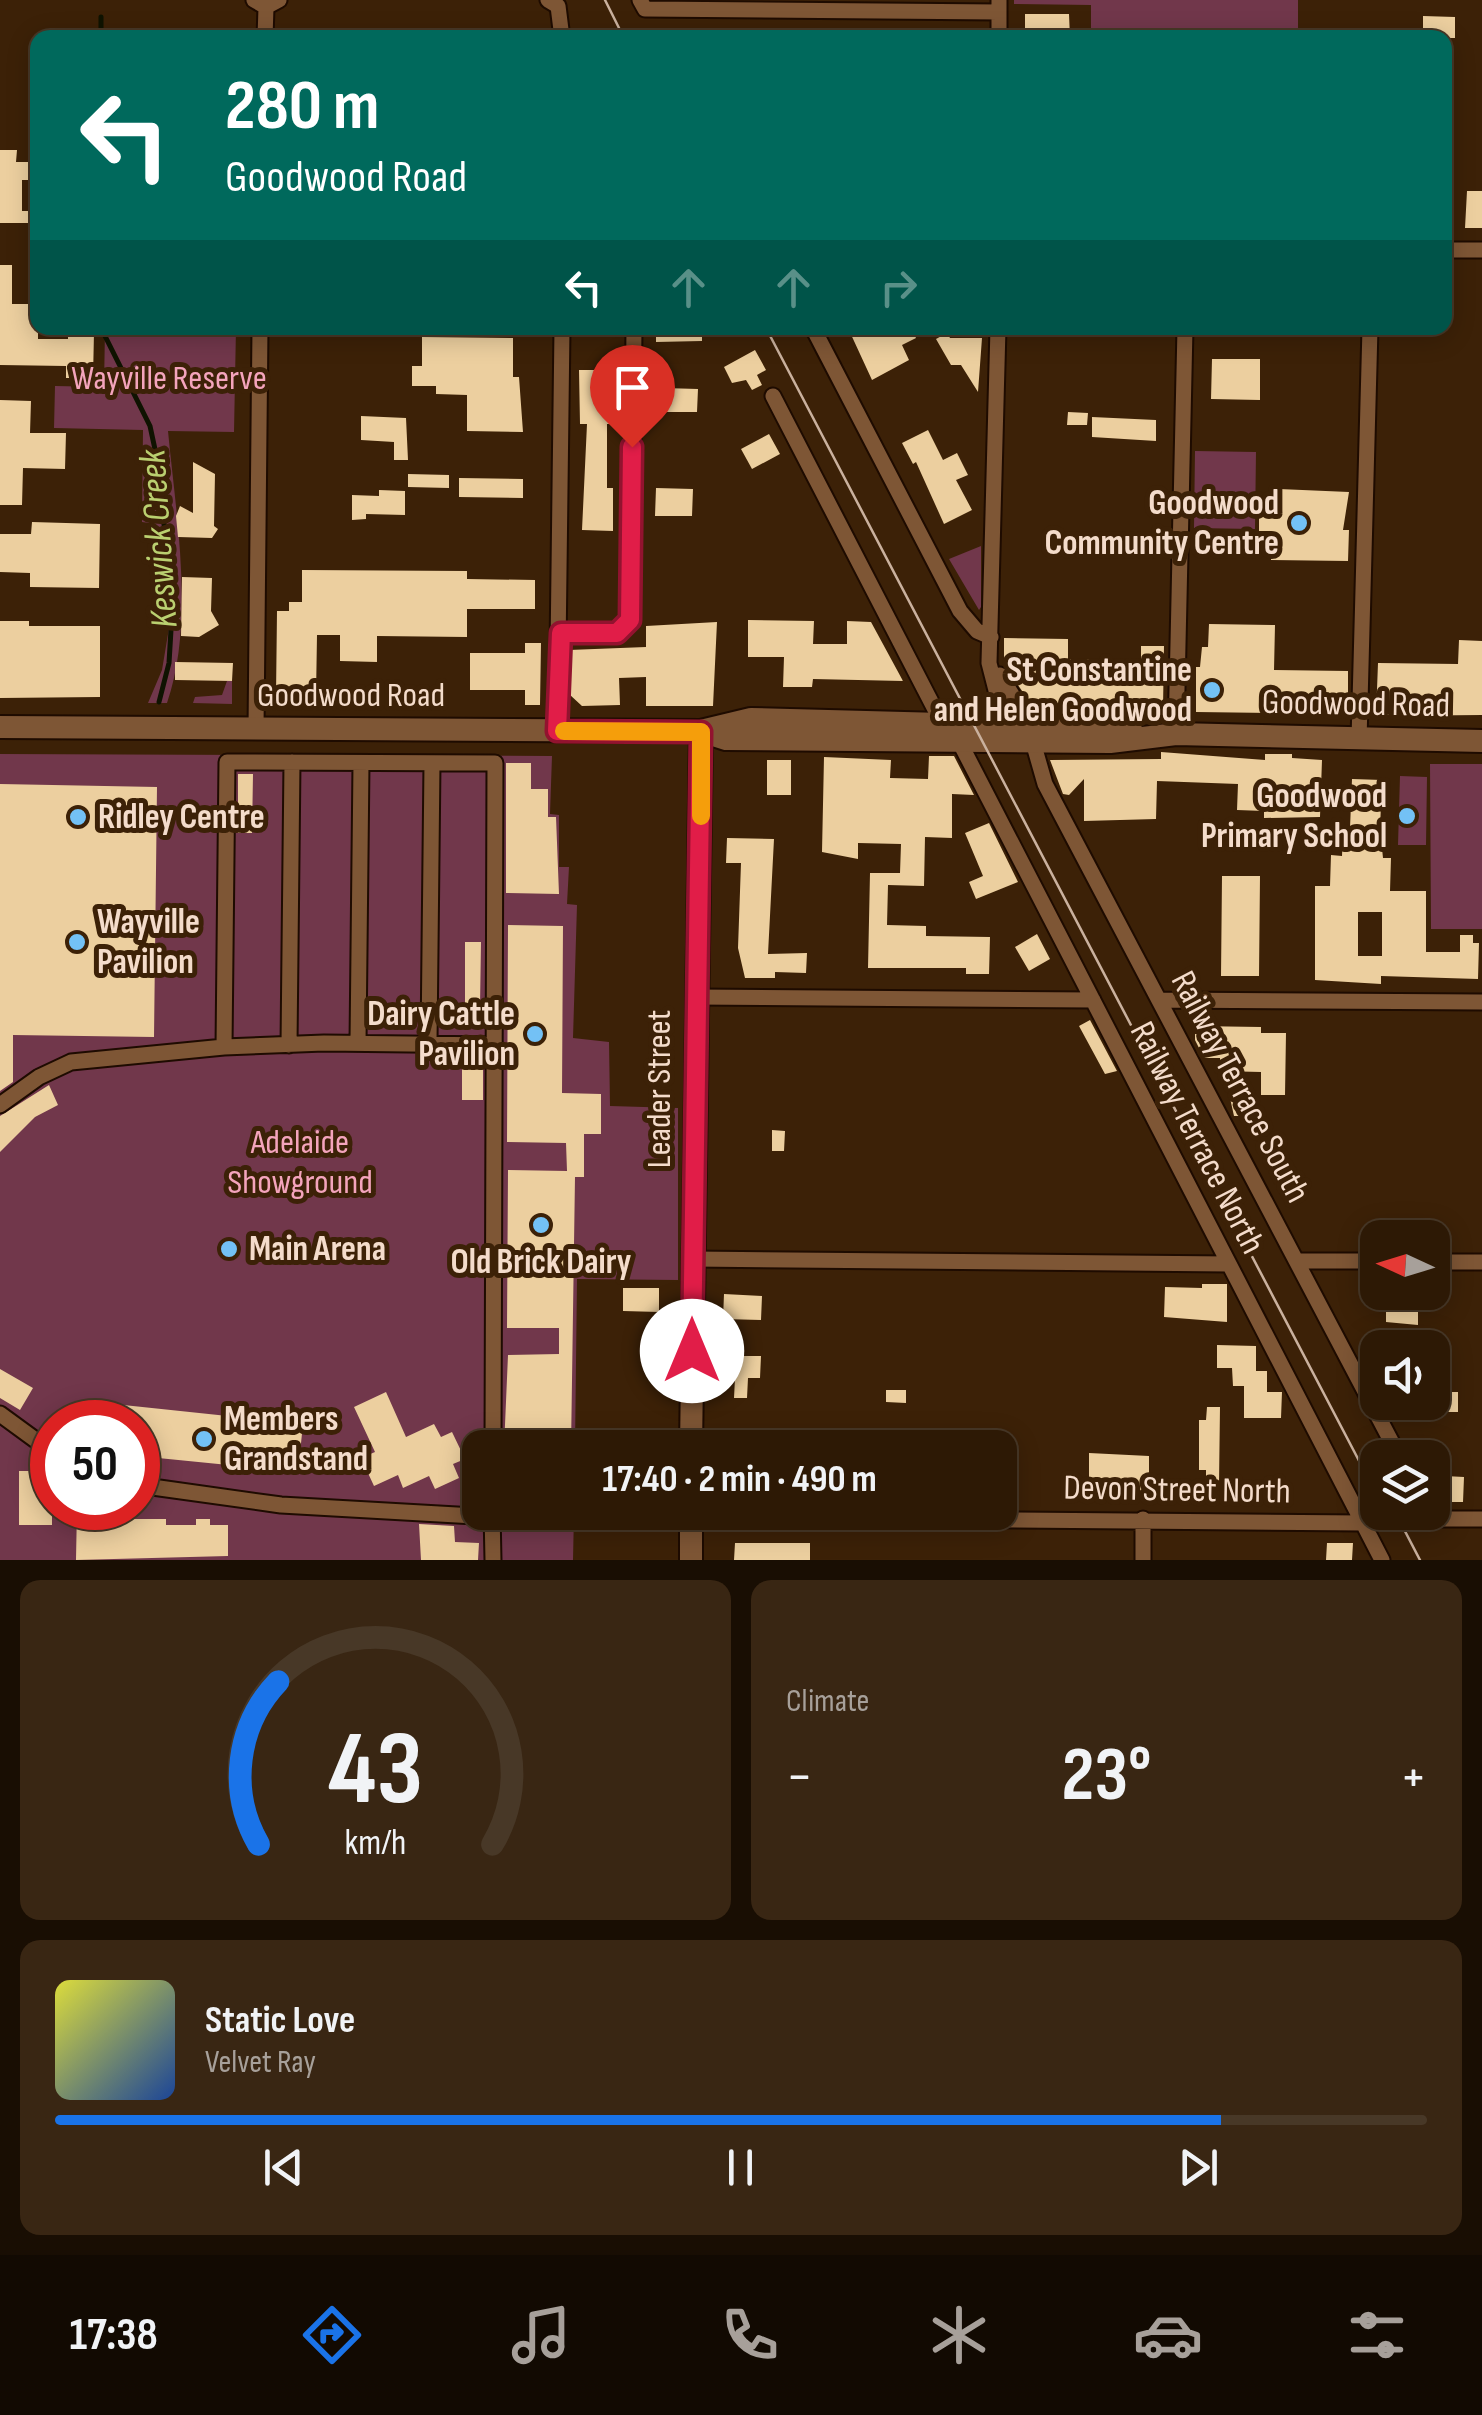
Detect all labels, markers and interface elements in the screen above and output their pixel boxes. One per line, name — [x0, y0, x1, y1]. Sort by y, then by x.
text: 280 m — [225, 65, 379, 149]
icon: left — [60, 70, 190, 200]
text: Goodwood Road — [225, 150, 467, 205]
icon: left — [556, 260, 611, 315]
icon: ahead — [661, 260, 716, 315]
icon: ahead — [766, 260, 821, 315]
icon: right — [871, 260, 926, 315]
pin — [590, 345, 675, 448]
park label: Wayville Reserve — [71, 357, 267, 400]
icon: arrive — [605, 360, 660, 415]
water label: Keswick Creek — [130, 447, 188, 630]
place label: Goodwood Community Centre — [1044, 482, 1279, 565]
marker: Goodwood Community Centre — [1288, 512, 1310, 534]
place label: St Constantine and Helen Goodwood — [934, 649, 1192, 732]
street label: Goodwood Road — [257, 674, 445, 717]
marker: St Constantine and Helen Goodwood — [1201, 679, 1223, 701]
street label: Goodwood Road — [1262, 681, 1450, 727]
place label: Goodwood Primary School — [1201, 775, 1387, 858]
place label: Ridley Centre — [98, 796, 265, 839]
marker: Goodwood Primary School — [1396, 805, 1418, 827]
marker: Ridley Centre — [67, 806, 89, 828]
place label: Wayville Pavilion — [97, 901, 200, 984]
marker: Wayville Pavilion — [66, 931, 88, 953]
street label: Railway Terrace South — [1161, 964, 1319, 1210]
place label: Dairy Cattle Pavilion — [367, 993, 515, 1076]
street label: Leader Street — [638, 1010, 681, 1168]
street label: Railway Terrace North — [1120, 1015, 1274, 1261]
marker: Dairy Cattle Pavilion — [524, 1023, 546, 1045]
park label: Adelaide Showground — [227, 1121, 373, 1204]
marker: Old Brick Dairy — [530, 1214, 552, 1236]
north arrow — [1360, 1220, 1450, 1310]
map controls — [1360, 1220, 1450, 1530]
place label: Main Arena — [249, 1228, 386, 1271]
marker: Main Arena — [218, 1238, 240, 1260]
place label: Old Brick Dairy — [451, 1241, 632, 1284]
position arrow — [640, 1299, 744, 1403]
button: sound — [1360, 1330, 1450, 1420]
place label: Members Grandstand — [224, 1398, 368, 1481]
speed limit sign: 50 — [30, 1400, 160, 1530]
marker: Members Grandstand — [193, 1428, 215, 1450]
button: layers — [1360, 1440, 1450, 1530]
text: 17:40 · 2 min · 490 m — [602, 1457, 877, 1502]
street label: Devon Street North — [1063, 1467, 1291, 1513]
text: Climate — [786, 1682, 869, 1721]
text: 43 — [328, 1708, 423, 1833]
text: 23° — [1061, 1731, 1152, 1822]
text: − — [786, 1744, 813, 1811]
text: + — [1400, 1744, 1427, 1811]
text: km/h — [345, 1822, 406, 1865]
text: Static Love — [205, 1998, 355, 2043]
text: Velvet Ray — [205, 2043, 316, 2082]
icon: previous — [256, 2140, 311, 2195]
icon: pause — [713, 2140, 768, 2195]
icon: next — [1171, 2140, 1226, 2195]
icon: directions — [297, 2300, 367, 2370]
icon: music — [506, 2300, 576, 2370]
icon: phone — [715, 2300, 785, 2370]
icon: climate — [924, 2300, 994, 2370]
icon: car — [1133, 2300, 1203, 2370]
icon: filters — [1342, 2300, 1412, 2370]
text: 17:38 — [70, 2308, 158, 2363]

